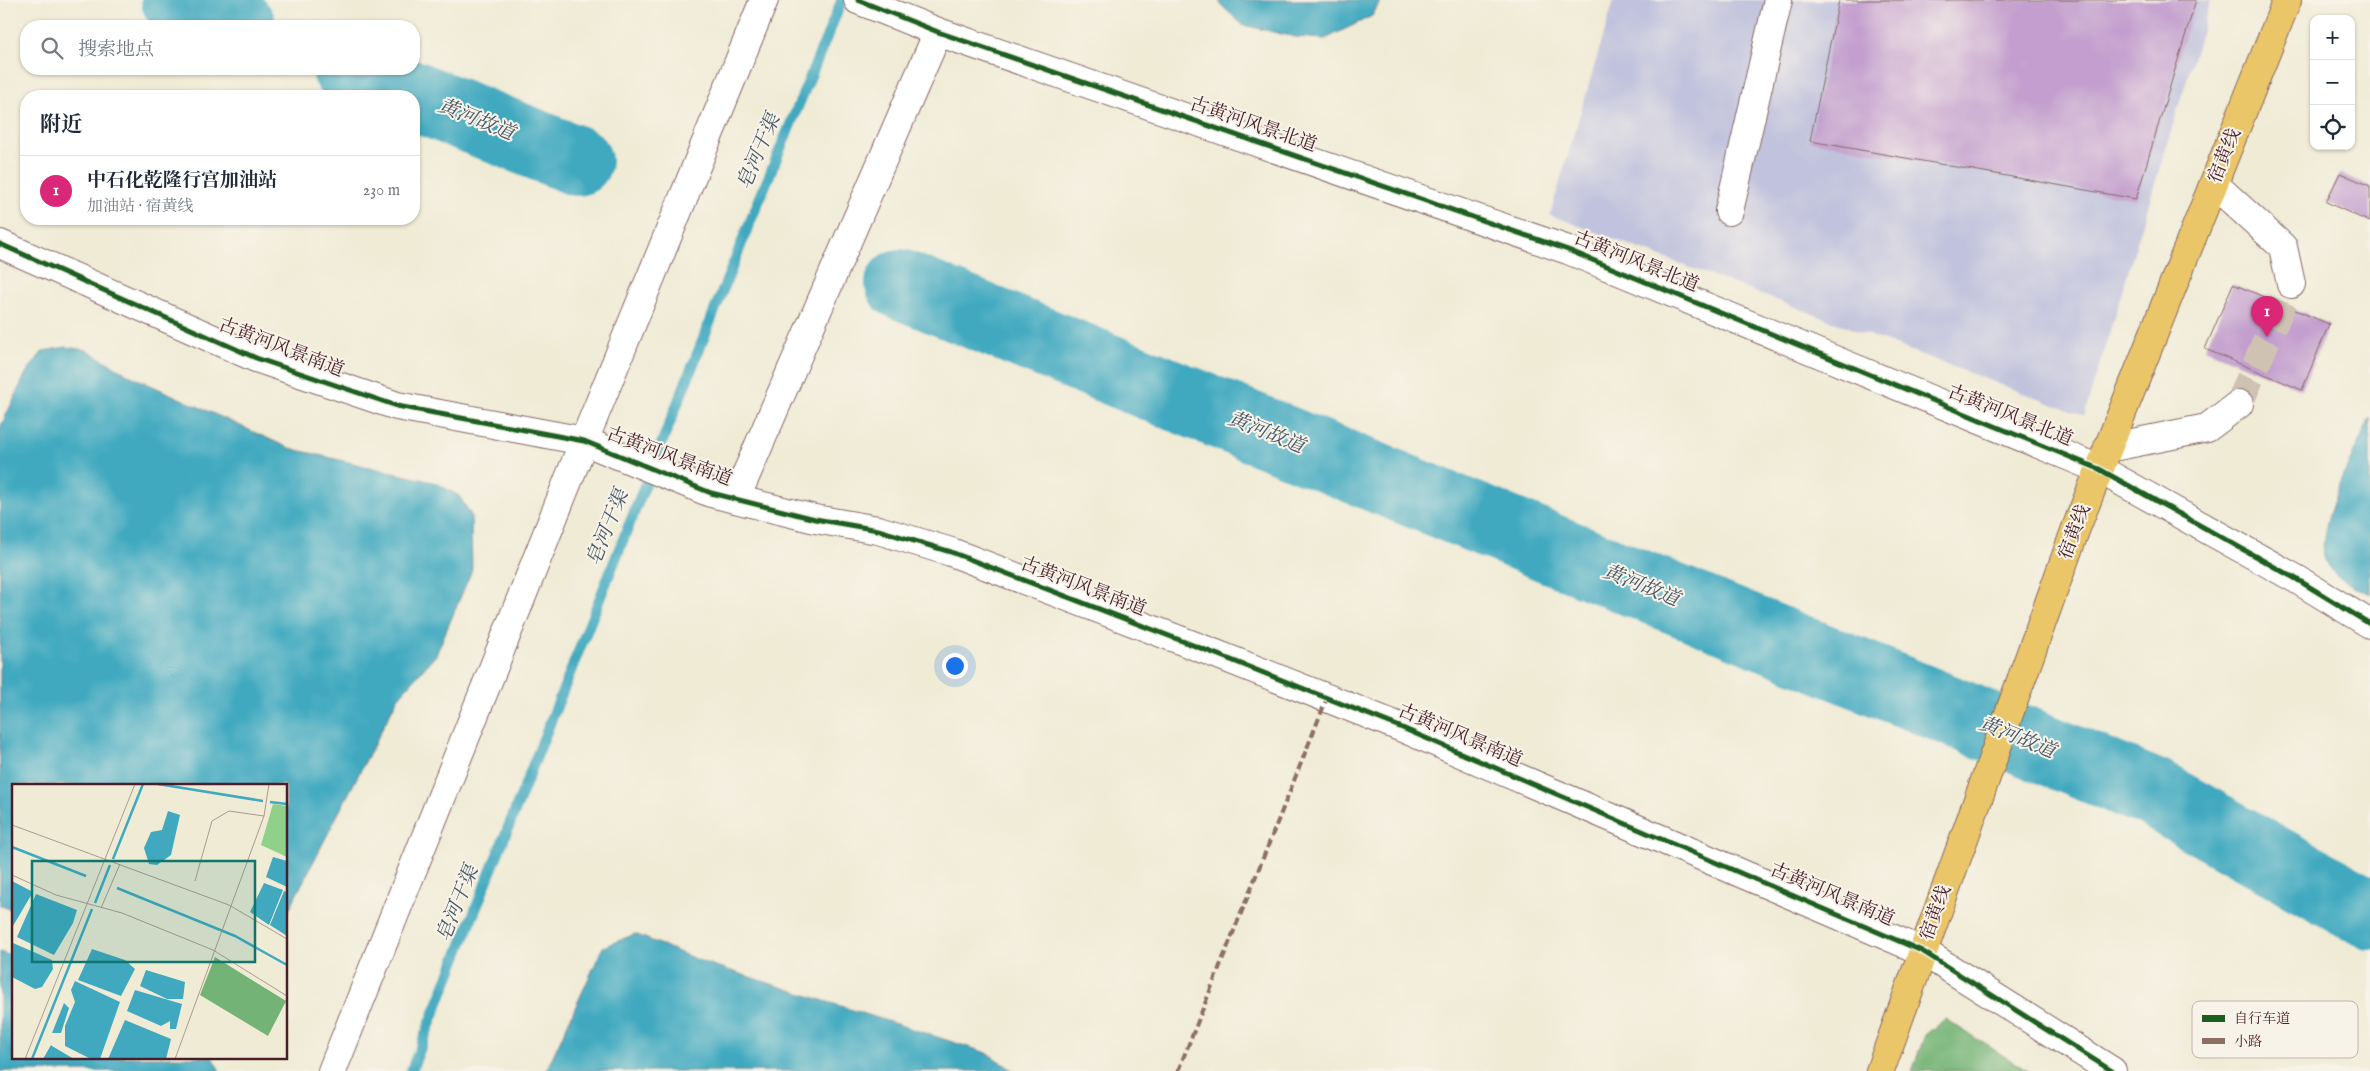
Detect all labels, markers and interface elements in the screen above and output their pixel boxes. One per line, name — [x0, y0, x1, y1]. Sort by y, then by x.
map controls — [2310, 15, 2355, 150]
button: + — [2310, 15, 2355, 60]
search box — [20, 20, 420, 75]
icon: search — [38, 34, 66, 62]
text: 搜索地点 — [78, 38, 154, 62]
button: − — [2310, 60, 2355, 105]
street label: 古黄河风景北道 — [1186, 92, 1320, 158]
water label: 黄河故道 — [434, 93, 521, 148]
button: locate — [2310, 105, 2355, 150]
water label: 皂河干渠 — [732, 108, 787, 194]
text: 附近 — [40, 112, 82, 139]
street label: 宿黄线 — [2203, 125, 2247, 187]
text: 中石化乾隆行宫加油站 — [87, 169, 277, 193]
text: 1 — [53, 181, 59, 201]
text: 230 m — [363, 181, 400, 201]
text: 加油站 · 宿黄线 — [87, 197, 194, 217]
street label: 古黄河风景北道 — [1570, 226, 1702, 298]
pin: 1 — [2251, 296, 2283, 337]
street label: 古黄河风景南道 — [215, 313, 347, 383]
street label: 古黄河风景北道 — [1944, 380, 2076, 452]
water label: 黄河故道 — [1224, 406, 1311, 461]
street label: 古黄河风景南道 — [603, 422, 735, 492]
water label: 皂河干渠 — [581, 483, 636, 570]
street label: 宿黄线 — [2054, 501, 2096, 563]
street label: 古黄河风景南道 — [1017, 552, 1149, 622]
water label: 黄河故道 — [1599, 559, 1686, 614]
your location — [942, 653, 968, 679]
street label: 古黄河风景南道 — [1394, 699, 1526, 773]
water label: 黄河故道 — [1975, 711, 2062, 766]
inset map — [12, 784, 288, 1058]
street label: 古黄河风景南道 — [1766, 858, 1898, 932]
water label: 皂河干渠 — [431, 859, 486, 946]
street label: 宿黄线 — [1915, 882, 1957, 944]
legend — [2192, 1001, 2358, 1058]
text: 自行车道 — [2234, 1010, 2290, 1028]
text: 小路 — [2234, 1033, 2262, 1051]

